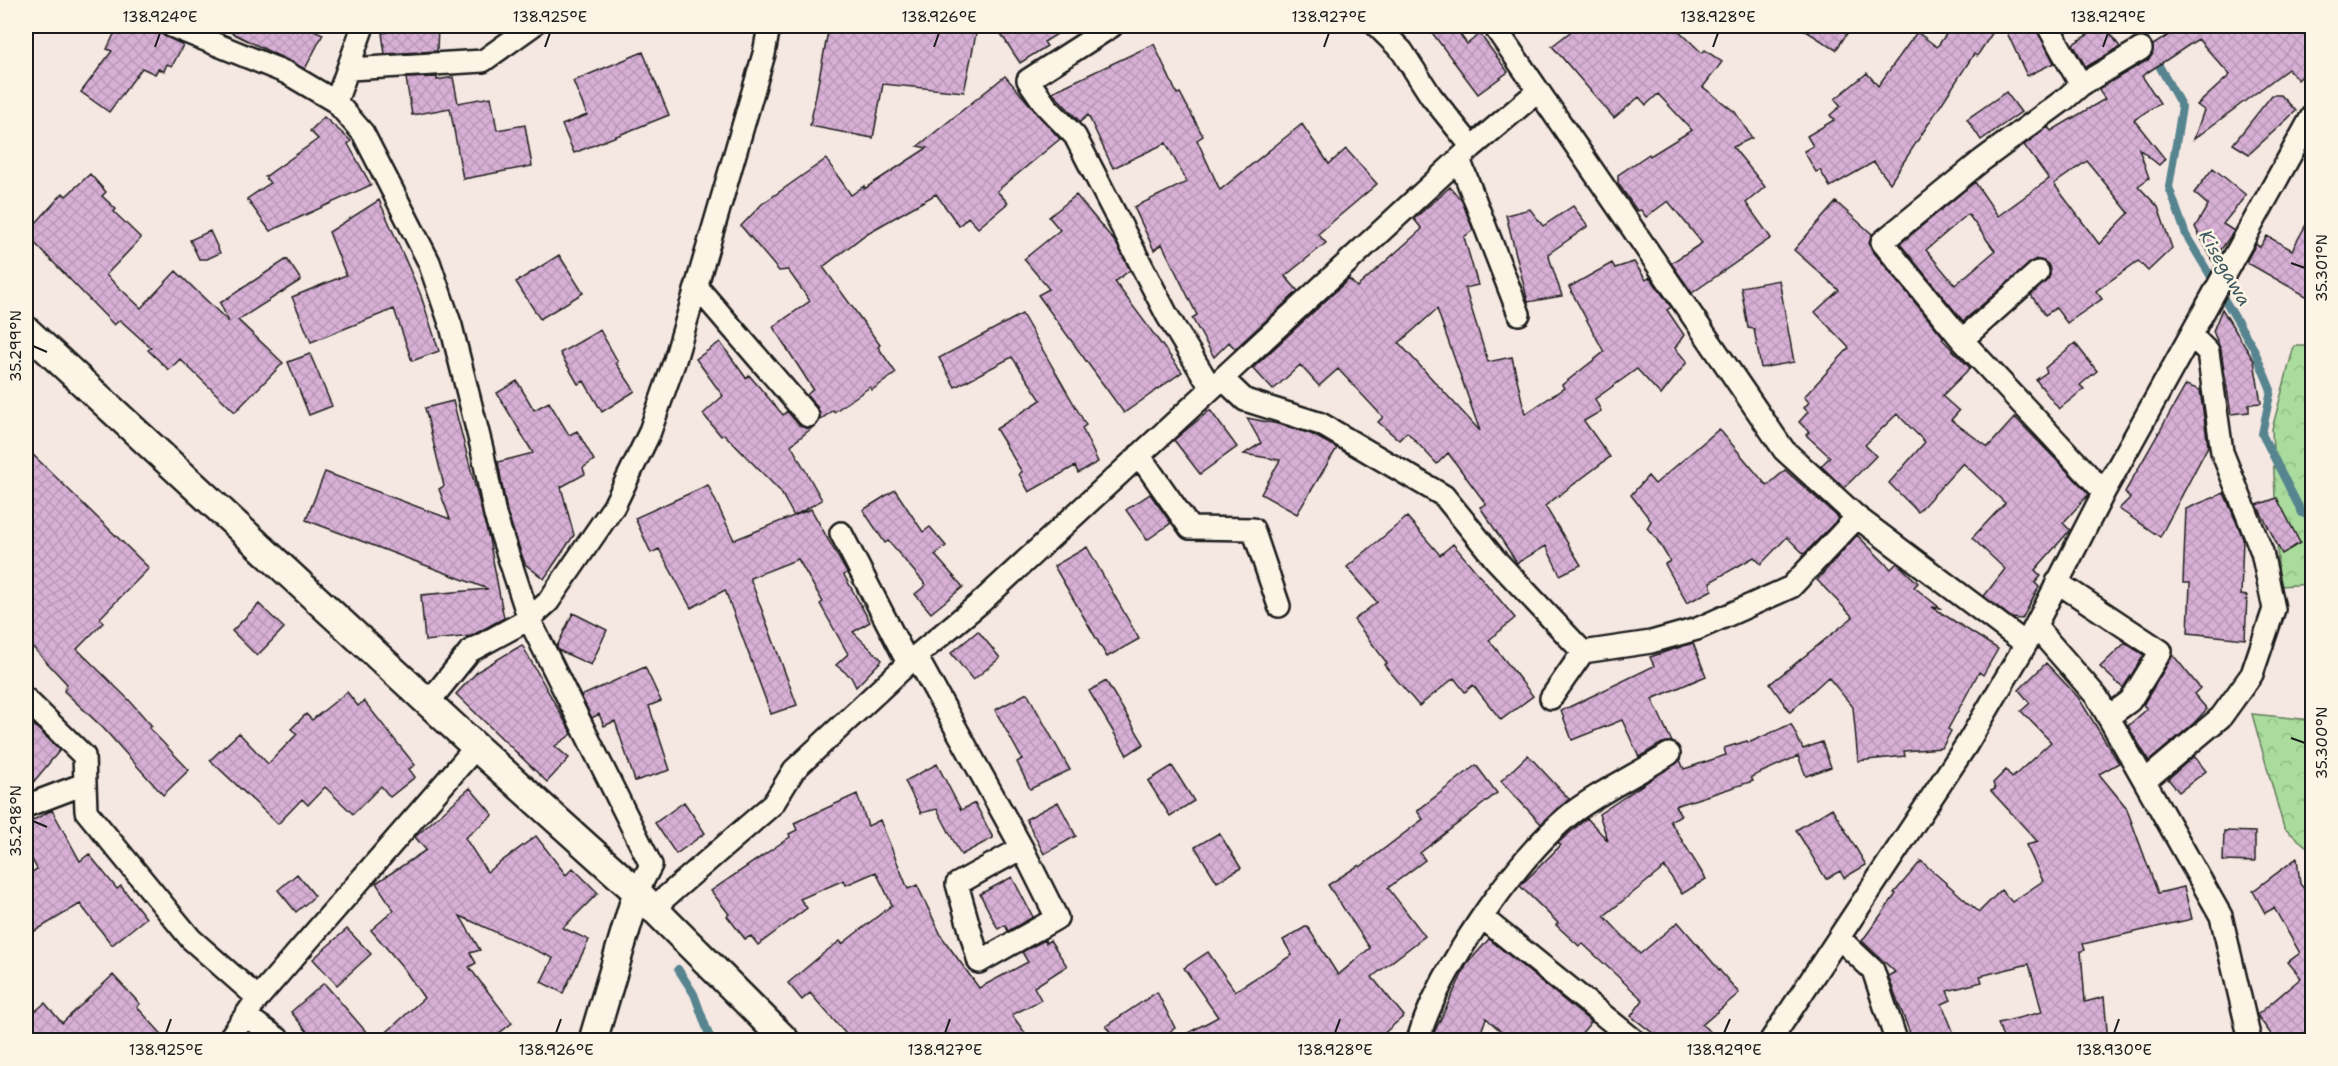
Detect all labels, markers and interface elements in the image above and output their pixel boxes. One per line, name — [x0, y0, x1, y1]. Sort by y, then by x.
text: 138.924°E — [123, 7, 197, 27]
text: 138.925°E — [513, 7, 587, 27]
text: 138.926°E — [901, 7, 977, 27]
text: 138.927°E — [1292, 7, 1366, 27]
text: 138.928°E — [1680, 7, 1756, 27]
text: 138.929°E — [2070, 7, 2146, 27]
water label: Kisegawa — [2194, 226, 2256, 310]
text: 35.301°N — [2312, 234, 2332, 302]
text: 35.299°N — [6, 310, 26, 382]
text: 35.300°N — [2312, 707, 2332, 779]
text: 35.298°N — [6, 785, 26, 857]
text: 138.925°E — [129, 1040, 203, 1060]
text: 138.926°E — [518, 1040, 594, 1060]
text: 138.927°E — [908, 1040, 982, 1060]
text: 138.928°E — [1297, 1040, 1373, 1060]
text: 138.929°E — [1686, 1040, 1762, 1060]
text: 138.930°E — [2076, 1040, 2152, 1060]

